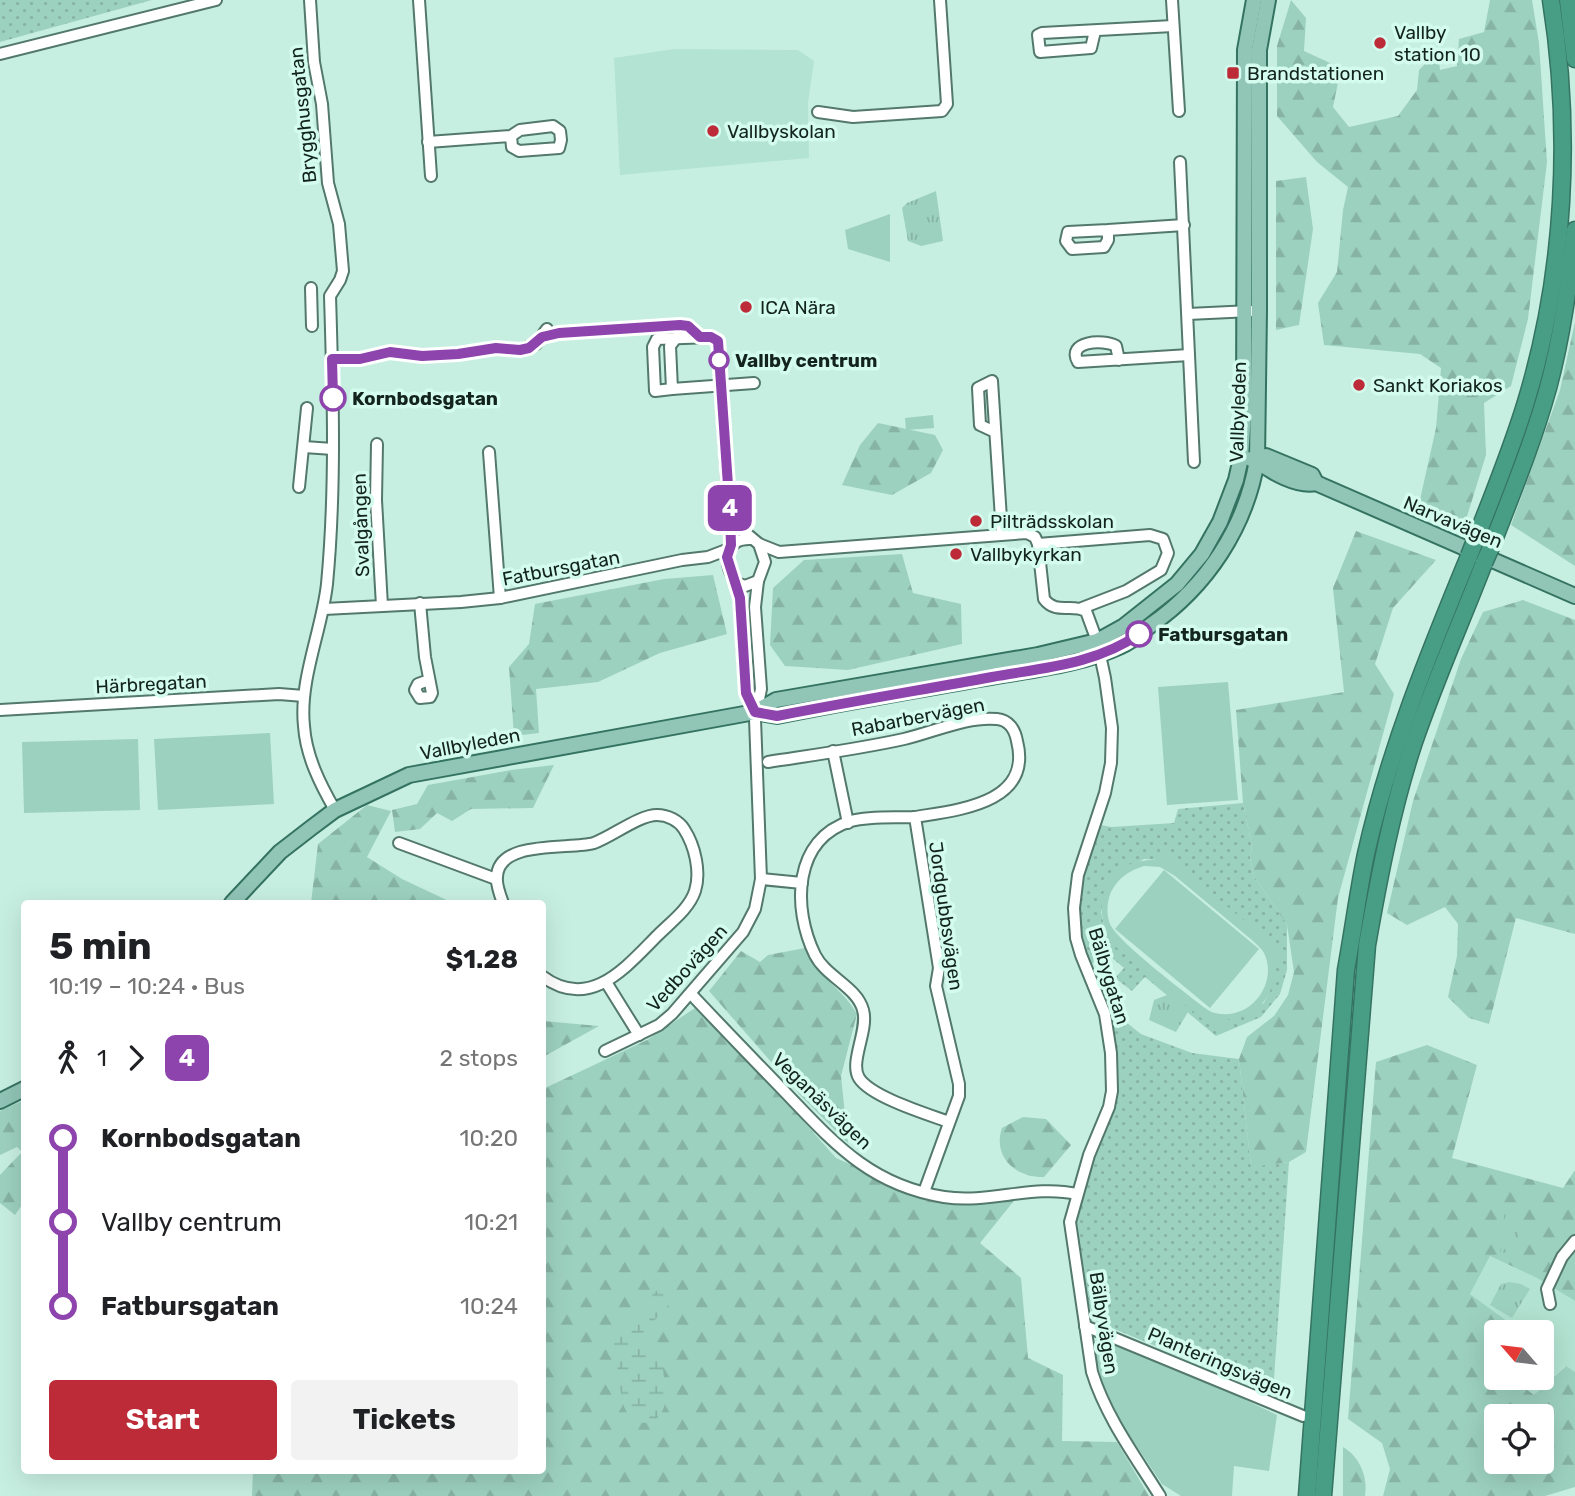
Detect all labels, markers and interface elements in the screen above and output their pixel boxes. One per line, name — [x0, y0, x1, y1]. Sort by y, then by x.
place label: Vallby station 10 — [1394, 21, 1481, 66]
marker: Vallby station 10 — [1372, 35, 1388, 51]
street label: Brygghusgatan — [284, 46, 322, 184]
place label: Brandstationen — [1247, 62, 1384, 85]
marker: Brandstationen — [1225, 65, 1241, 81]
place label: Vallbyskolan — [727, 120, 836, 143]
marker: Vallbyskolan — [705, 123, 721, 139]
place label: ICA Nära — [760, 296, 836, 319]
marker: ICA Nära — [738, 299, 754, 315]
place label: Vallby centrum — [735, 349, 877, 372]
marker: Vallby centrum — [709, 350, 729, 370]
street label: Vallbyleden — [1225, 361, 1251, 463]
place label: Sankt Koriakos — [1373, 374, 1503, 397]
marker: Sankt Koriakos — [1351, 377, 1367, 393]
marker: Kornbodsgatan — [320, 385, 346, 411]
place label: Kornbodsgatan — [352, 387, 498, 410]
street label: Svalgången — [348, 473, 374, 577]
line badge: 4 — [707, 485, 753, 531]
street label: Narvavägen — [1400, 491, 1506, 553]
text: 4 — [722, 494, 738, 522]
place label: Pilträdsskolan — [990, 510, 1114, 533]
marker: Pilträdsskolan — [968, 513, 984, 529]
place label: Vallbykyrkan — [970, 543, 1082, 566]
street label: Fatbursgatan — [500, 545, 622, 591]
marker: Vallbykyrkan — [948, 546, 964, 562]
marker: Fatbursgatan — [1126, 621, 1152, 647]
place label: Fatbursgatan — [1158, 623, 1288, 646]
street label: Härbregatan — [95, 670, 207, 698]
street label: Rabarbervägen — [849, 693, 987, 741]
street label: Vallbyleden — [418, 723, 522, 765]
street label: Jordgubbsvägen — [924, 840, 968, 992]
street label: Vedbovägen — [642, 920, 732, 1016]
text: 5 min — [49, 923, 152, 969]
street label: Bälbygatan — [1083, 925, 1135, 1027]
text: $1.28 — [446, 944, 518, 975]
text: 10:19 – 10:24 · Bus — [49, 972, 245, 1000]
icon: walk — [49, 1039, 87, 1077]
icon: forward — [117, 1039, 155, 1077]
text: 1 — [97, 1044, 107, 1072]
text: 4 — [179, 1044, 195, 1072]
text: 2 stops — [440, 1044, 518, 1072]
street label: Veganäsvägen — [767, 1048, 877, 1154]
text: Kornbodsgatan — [101, 1123, 301, 1154]
text: 10:20 — [460, 1124, 518, 1152]
text: Vallby centrum — [101, 1207, 282, 1238]
text: 10:21 — [464, 1208, 518, 1236]
street label: Bälbyvägen — [1085, 1270, 1123, 1376]
text: Fatbursgatan — [101, 1291, 279, 1322]
text: 10:24 — [460, 1292, 518, 1320]
north arrow — [1484, 1320, 1554, 1390]
map controls — [1484, 1320, 1554, 1474]
street label: Planteringsvägen — [1144, 1322, 1296, 1404]
button: Start — [49, 1380, 277, 1460]
button: Tickets — [291, 1380, 518, 1460]
button: locate — [1484, 1404, 1554, 1474]

